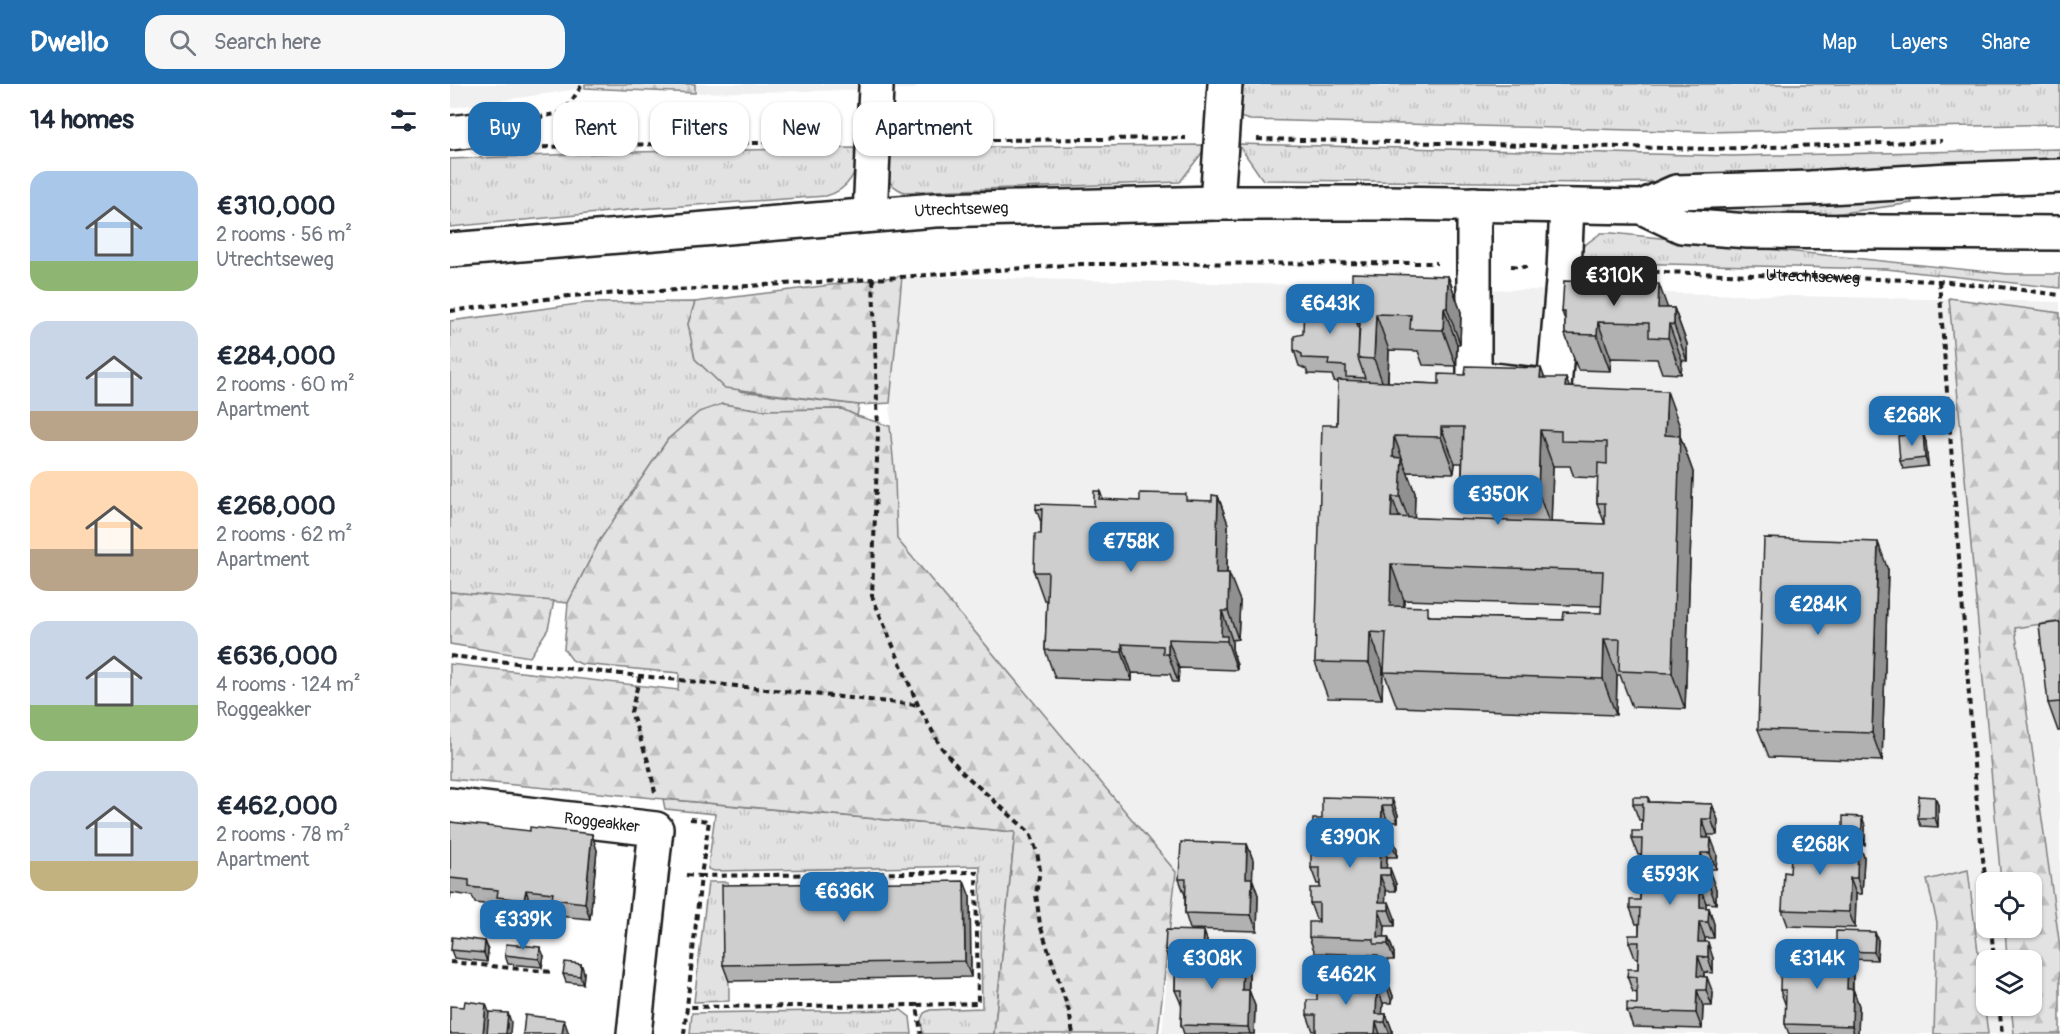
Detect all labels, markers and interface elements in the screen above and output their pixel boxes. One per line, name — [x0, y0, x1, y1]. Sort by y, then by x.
search box — [145, 15, 565, 69]
text: Dwello — [30, 25, 109, 60]
icon: search — [166, 26, 199, 59]
text: Search here — [214, 28, 321, 56]
text: Map — [1822, 29, 1857, 56]
text: Layers — [1890, 29, 1948, 56]
text: Share — [1981, 29, 2030, 56]
chip: Buy — [468, 102, 541, 156]
chip: Rent — [553, 102, 638, 156]
chip: Filters — [650, 102, 749, 156]
chip: New — [761, 102, 841, 156]
chip: Apartment — [853, 102, 993, 156]
text: 14 homes — [30, 104, 134, 136]
icon: filters — [387, 104, 420, 137]
text: €310,000 — [216, 190, 335, 222]
icon: home — [78, 195, 150, 267]
street label: Utrechtseweg — [913, 198, 1009, 222]
text: 2 rooms · 56 m² — [216, 222, 352, 247]
text: Utrechtseweg — [216, 247, 334, 272]
pin: €310K — [1572, 256, 1656, 307]
text: €310K — [1585, 263, 1643, 288]
street label: Utrechtseweg — [1765, 265, 1860, 288]
pin: €643K — [1288, 284, 1372, 335]
text: €643K — [1300, 291, 1360, 316]
text: €284,000 — [216, 340, 336, 372]
icon: home — [78, 345, 150, 417]
text: 2 rooms · 60 m² — [216, 372, 355, 397]
pin: €268K — [1870, 396, 1954, 447]
text: Apartment — [216, 397, 309, 422]
text: €268K — [1883, 403, 1941, 428]
pin: €350K — [1456, 475, 1540, 526]
text: €350K — [1468, 482, 1528, 507]
text: €268,000 — [216, 490, 336, 522]
icon: home — [78, 495, 150, 567]
text: 2 rooms · 62 m² — [216, 522, 352, 547]
pin: €758K — [1089, 522, 1173, 573]
text: €758K — [1103, 529, 1159, 554]
text: Apartment — [216, 547, 309, 572]
pin: €284K — [1776, 585, 1860, 636]
text: €284K — [1789, 592, 1847, 617]
text: €636,000 — [216, 640, 338, 672]
icon: home — [78, 645, 150, 717]
text: 4 rooms · 124 m² — [216, 672, 361, 697]
text: Roggeakker — [216, 697, 311, 722]
text: €462,000 — [216, 790, 338, 822]
icon: home — [78, 795, 150, 867]
street label: Roggeakker — [563, 808, 641, 837]
pin: €390K — [1308, 818, 1392, 869]
text: 2 rooms · 78 m² — [216, 822, 350, 847]
text: €390K — [1320, 825, 1380, 850]
pin: €268K — [1778, 825, 1862, 876]
text: €268K — [1791, 832, 1849, 857]
text: Apartment — [216, 847, 309, 872]
pin: €593K — [1628, 855, 1712, 906]
text: €593K — [1641, 862, 1699, 887]
pin: €636K — [802, 872, 886, 923]
map controls — [1976, 872, 2042, 1016]
button: locate — [1976, 872, 2042, 938]
text: €636K — [814, 879, 874, 904]
pin: €339K — [481, 900, 565, 951]
text: €339K — [494, 907, 552, 932]
pin: €308K — [1170, 939, 1254, 990]
pin: €314K — [1775, 939, 1859, 990]
text: €308K — [1182, 946, 1242, 971]
text: €314K — [1789, 946, 1845, 971]
button: layers — [1976, 950, 2042, 1016]
pin: €462K — [1304, 955, 1388, 1006]
text: €462K — [1316, 962, 1376, 987]

